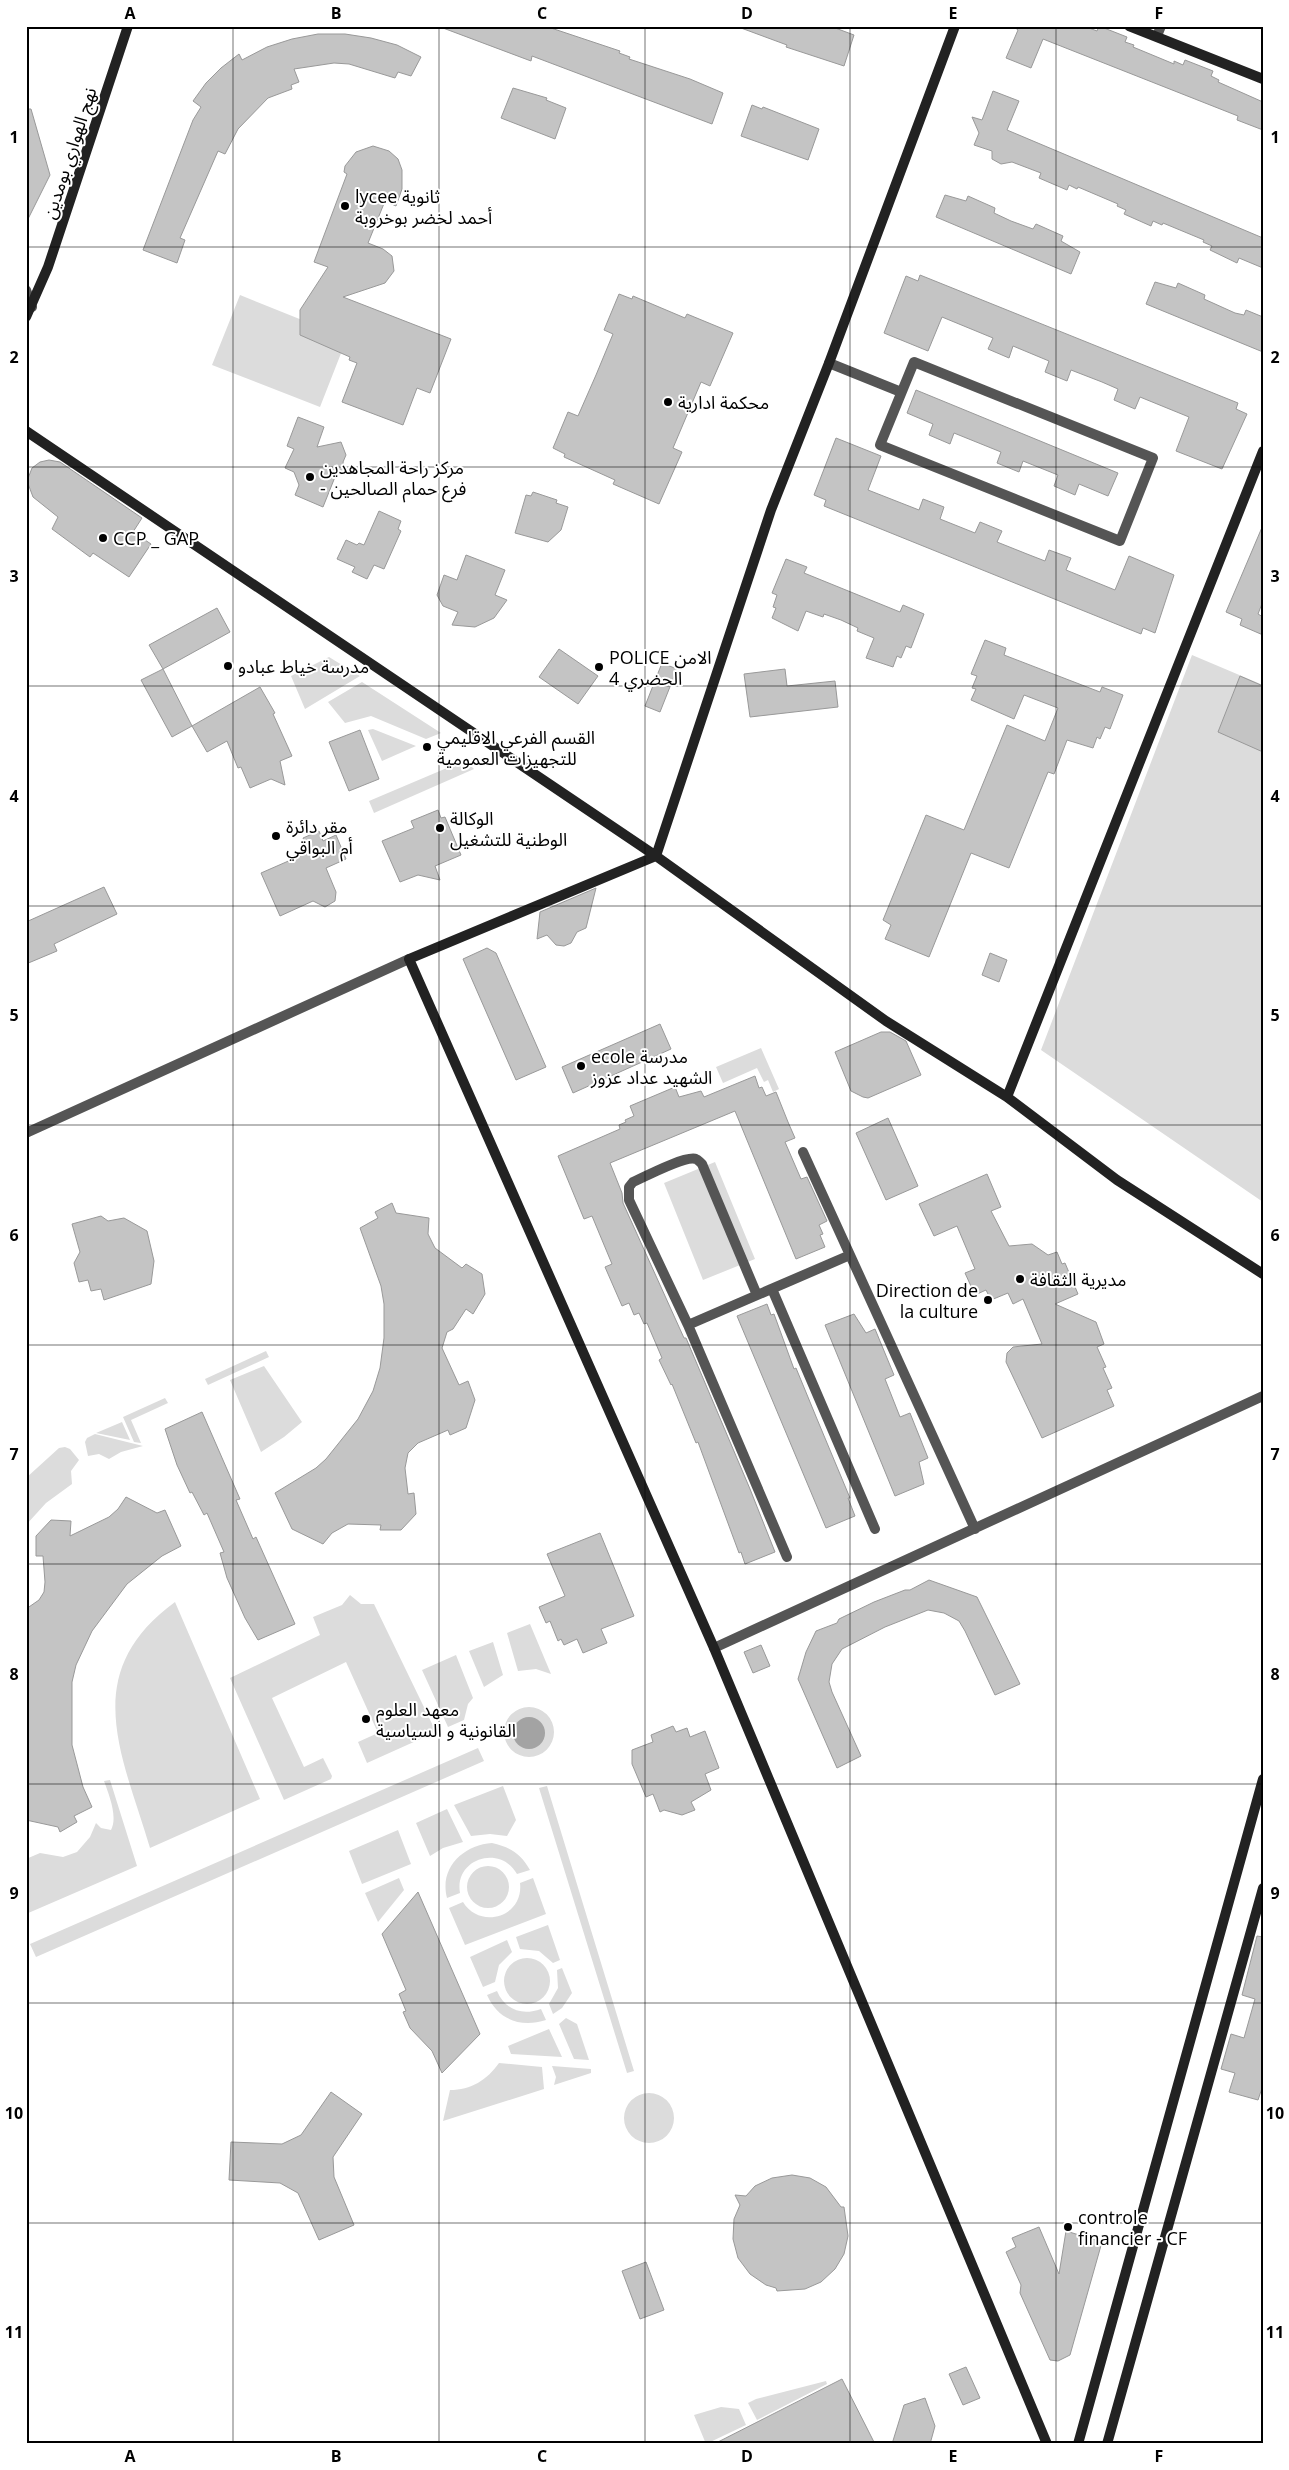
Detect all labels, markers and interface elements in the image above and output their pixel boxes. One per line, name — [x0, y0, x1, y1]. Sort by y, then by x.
text: A — [124, 2, 136, 24]
text: B — [331, 2, 341, 24]
text: C — [537, 2, 547, 24]
text: D — [741, 2, 753, 24]
text: E — [949, 2, 958, 24]
text: F — [1155, 2, 1163, 24]
street label: نهج الهواري بومدين — [36, 84, 104, 223]
text: 1 — [9, 126, 19, 148]
text: 1 — [1270, 126, 1280, 148]
place label: lycee ثانوية أحمد لخضر بوخروبة — [355, 184, 492, 229]
marker: lycee ثانوية أحمد لخضر بوخروبة — [339, 200, 351, 212]
text: 2 — [9, 346, 19, 368]
text: 2 — [1270, 346, 1280, 368]
place label: محكمة ادارية — [678, 390, 769, 414]
marker: محكمة ادارية — [662, 396, 674, 408]
place label: مركز راحة المجاهدين - فرع حمام الصالحين — [320, 455, 466, 503]
marker: مركز راحة المجاهدين - فرع حمام الصالحين — [304, 471, 316, 483]
place label: CCP _ GAP — [113, 526, 199, 550]
marker: CCP _ GAP — [97, 532, 109, 544]
text: 3 — [9, 565, 19, 587]
text: 3 — [1270, 565, 1280, 587]
place label: POLICE الامن الحضري 4 — [609, 645, 712, 692]
place label: مدرسة خياط عبادو — [238, 654, 369, 678]
marker: مدرسة خياط عبادو — [222, 660, 234, 672]
marker: POLICE الامن الحضري 4 — [593, 661, 605, 673]
place label: القسم الفرعي الاقليمي للتجهيزات العمومية — [437, 725, 595, 770]
marker: القسم الفرعي الاقليمي للتجهيزات العمومية — [421, 741, 433, 753]
text: 4 — [9, 785, 19, 807]
text: 4 — [1270, 785, 1280, 807]
place label: الوكالة الوطنية للتشغيل — [450, 806, 567, 851]
place label: مقر دائرة أم البواقي — [286, 814, 353, 862]
marker: الوكالة الوطنية للتشغيل — [434, 822, 446, 834]
marker: مقر دائرة أم البواقي — [270, 830, 282, 842]
text: 5 — [9, 1004, 19, 1026]
text: 5 — [1270, 1004, 1280, 1026]
place label: ecole مدرسة الشهيد عداد عزوز — [590, 1044, 712, 1089]
marker: ecole مدرسة الشهيد عداد عزوز — [575, 1060, 587, 1072]
text: 6 — [9, 1224, 19, 1246]
text: 6 — [1270, 1224, 1280, 1246]
place label: مديرية الثقافة — [1030, 1267, 1126, 1291]
marker: مديرية الثقافة — [1014, 1273, 1026, 1285]
place label: Direction de la culture — [876, 1278, 978, 1323]
marker: Direction de la culture — [982, 1294, 994, 1306]
text: 7 — [9, 1443, 19, 1465]
text: 7 — [1270, 1443, 1280, 1465]
text: 8 — [9, 1663, 19, 1685]
text: 8 — [1270, 1663, 1280, 1685]
place label: معهد العلوم القانونية و السياسية — [376, 1697, 516, 1742]
marker: معهد العلوم القانونية و السياسية — [360, 1713, 372, 1725]
text: 9 — [9, 1882, 19, 1904]
text: 9 — [1270, 1882, 1280, 1904]
text: 10 — [5, 2102, 23, 2124]
text: 10 — [1266, 2102, 1284, 2124]
place label: controle financier - CF — [1078, 2205, 1187, 2250]
marker: controle financier - CF — [1062, 2221, 1074, 2233]
text: 11 — [5, 2321, 23, 2343]
text: 11 — [1266, 2321, 1284, 2343]
text: A — [124, 2445, 136, 2467]
text: B — [331, 2445, 341, 2467]
text: C — [537, 2445, 547, 2467]
text: D — [741, 2445, 753, 2467]
text: E — [949, 2445, 958, 2467]
text: F — [1155, 2445, 1163, 2467]

